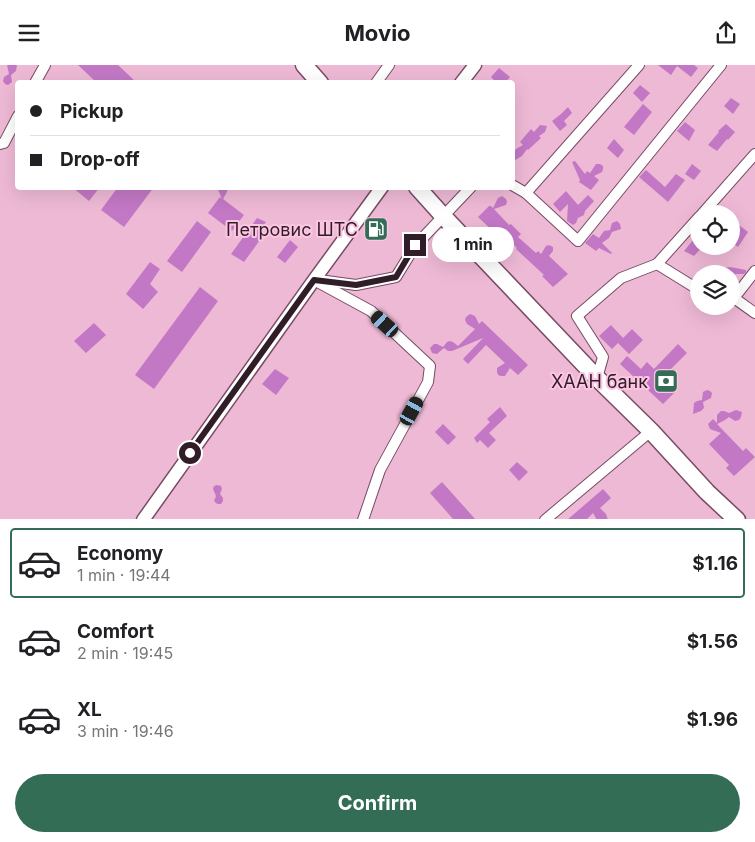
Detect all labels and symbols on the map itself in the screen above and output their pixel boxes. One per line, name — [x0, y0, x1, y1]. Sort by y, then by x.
fuel station icon: Петровис ШТС — [363, 216, 389, 242]
place label: Петровис ШТС — [226, 219, 358, 240]
callout: 1 min — [432, 227, 515, 263]
route end — [404, 234, 426, 256]
car — [368, 308, 401, 340]
bank icon: ХААН банк — [653, 368, 679, 394]
place label: ХААН банк — [551, 371, 648, 392]
car — [398, 394, 425, 428]
route start — [179, 442, 201, 464]

